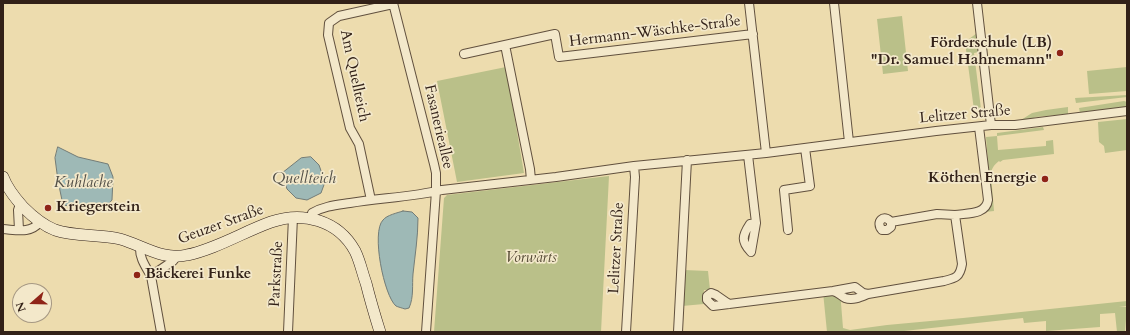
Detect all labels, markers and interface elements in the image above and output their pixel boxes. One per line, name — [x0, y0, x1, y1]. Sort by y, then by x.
street label: Hermann-Wäschke-Straße — [568, 13, 742, 51]
street label: Am Quellteich — [335, 28, 373, 124]
place label: Förderschule (LB) "Dr. Samuel Hahnemann" — [871, 35, 1052, 70]
marker: Förderschule (LB) "Dr. Samuel Hahnemann" — [1055, 48, 1065, 58]
street label: Fasanerieallee — [420, 83, 456, 171]
street label: Lelitzer Straße — [919, 102, 1011, 128]
water label: Quellteich — [272, 169, 336, 189]
place label: Köthen Energie — [928, 170, 1037, 188]
water label: Kuhlache — [54, 173, 112, 193]
marker: Köthen Energie — [1040, 174, 1050, 184]
place label: Kriegerstein — [56, 199, 140, 217]
street label: Geuzer Straße — [176, 201, 266, 249]
street label: Lelitzer Straße — [606, 202, 628, 294]
marker: Kriegerstein — [43, 203, 53, 213]
street label: Parkstraße — [266, 240, 288, 308]
park label: Vorwärts — [505, 250, 557, 268]
place label: Bäckerei Funke — [145, 266, 251, 284]
marker: Bäckerei Funke — [132, 270, 142, 280]
north arrow — [12, 283, 52, 323]
text: N — [13, 300, 30, 314]

